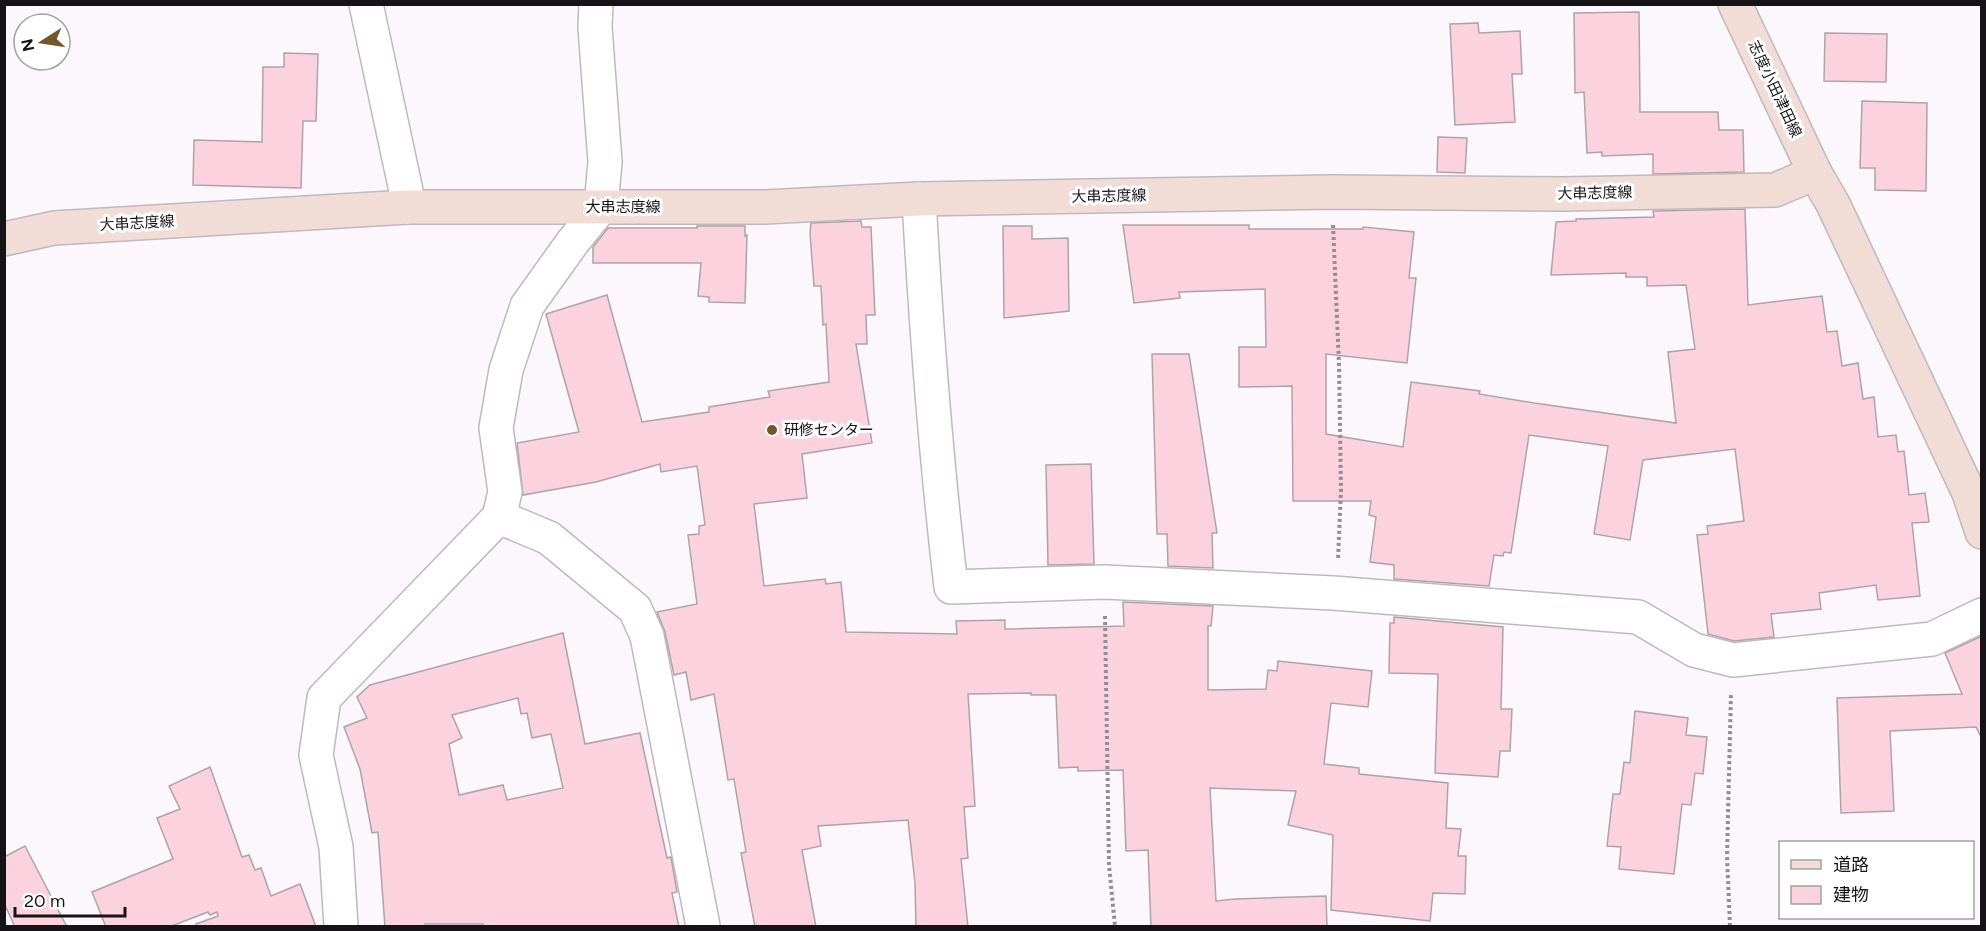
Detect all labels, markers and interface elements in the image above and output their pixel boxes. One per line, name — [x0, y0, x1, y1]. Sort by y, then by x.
north arrow — [12, 12, 72, 72]
text: N — [17, 37, 38, 53]
street label: 志度小田津田線 — [1745, 38, 1805, 140]
street label: 大串志度線 — [1557, 183, 1633, 203]
street label: 大串志度線 — [1071, 186, 1147, 206]
street label: 大串志度線 — [585, 198, 661, 216]
street label: 大串志度線 — [99, 212, 175, 234]
place label: 研修センター — [784, 421, 874, 439]
marker: 研修センター — [765, 423, 779, 437]
legend — [1779, 841, 1974, 919]
text: 道路 — [1833, 854, 1869, 876]
scale bar — [15, 880, 124, 918]
text: 建物 — [1833, 884, 1869, 906]
text: 20 m — [24, 890, 65, 912]

